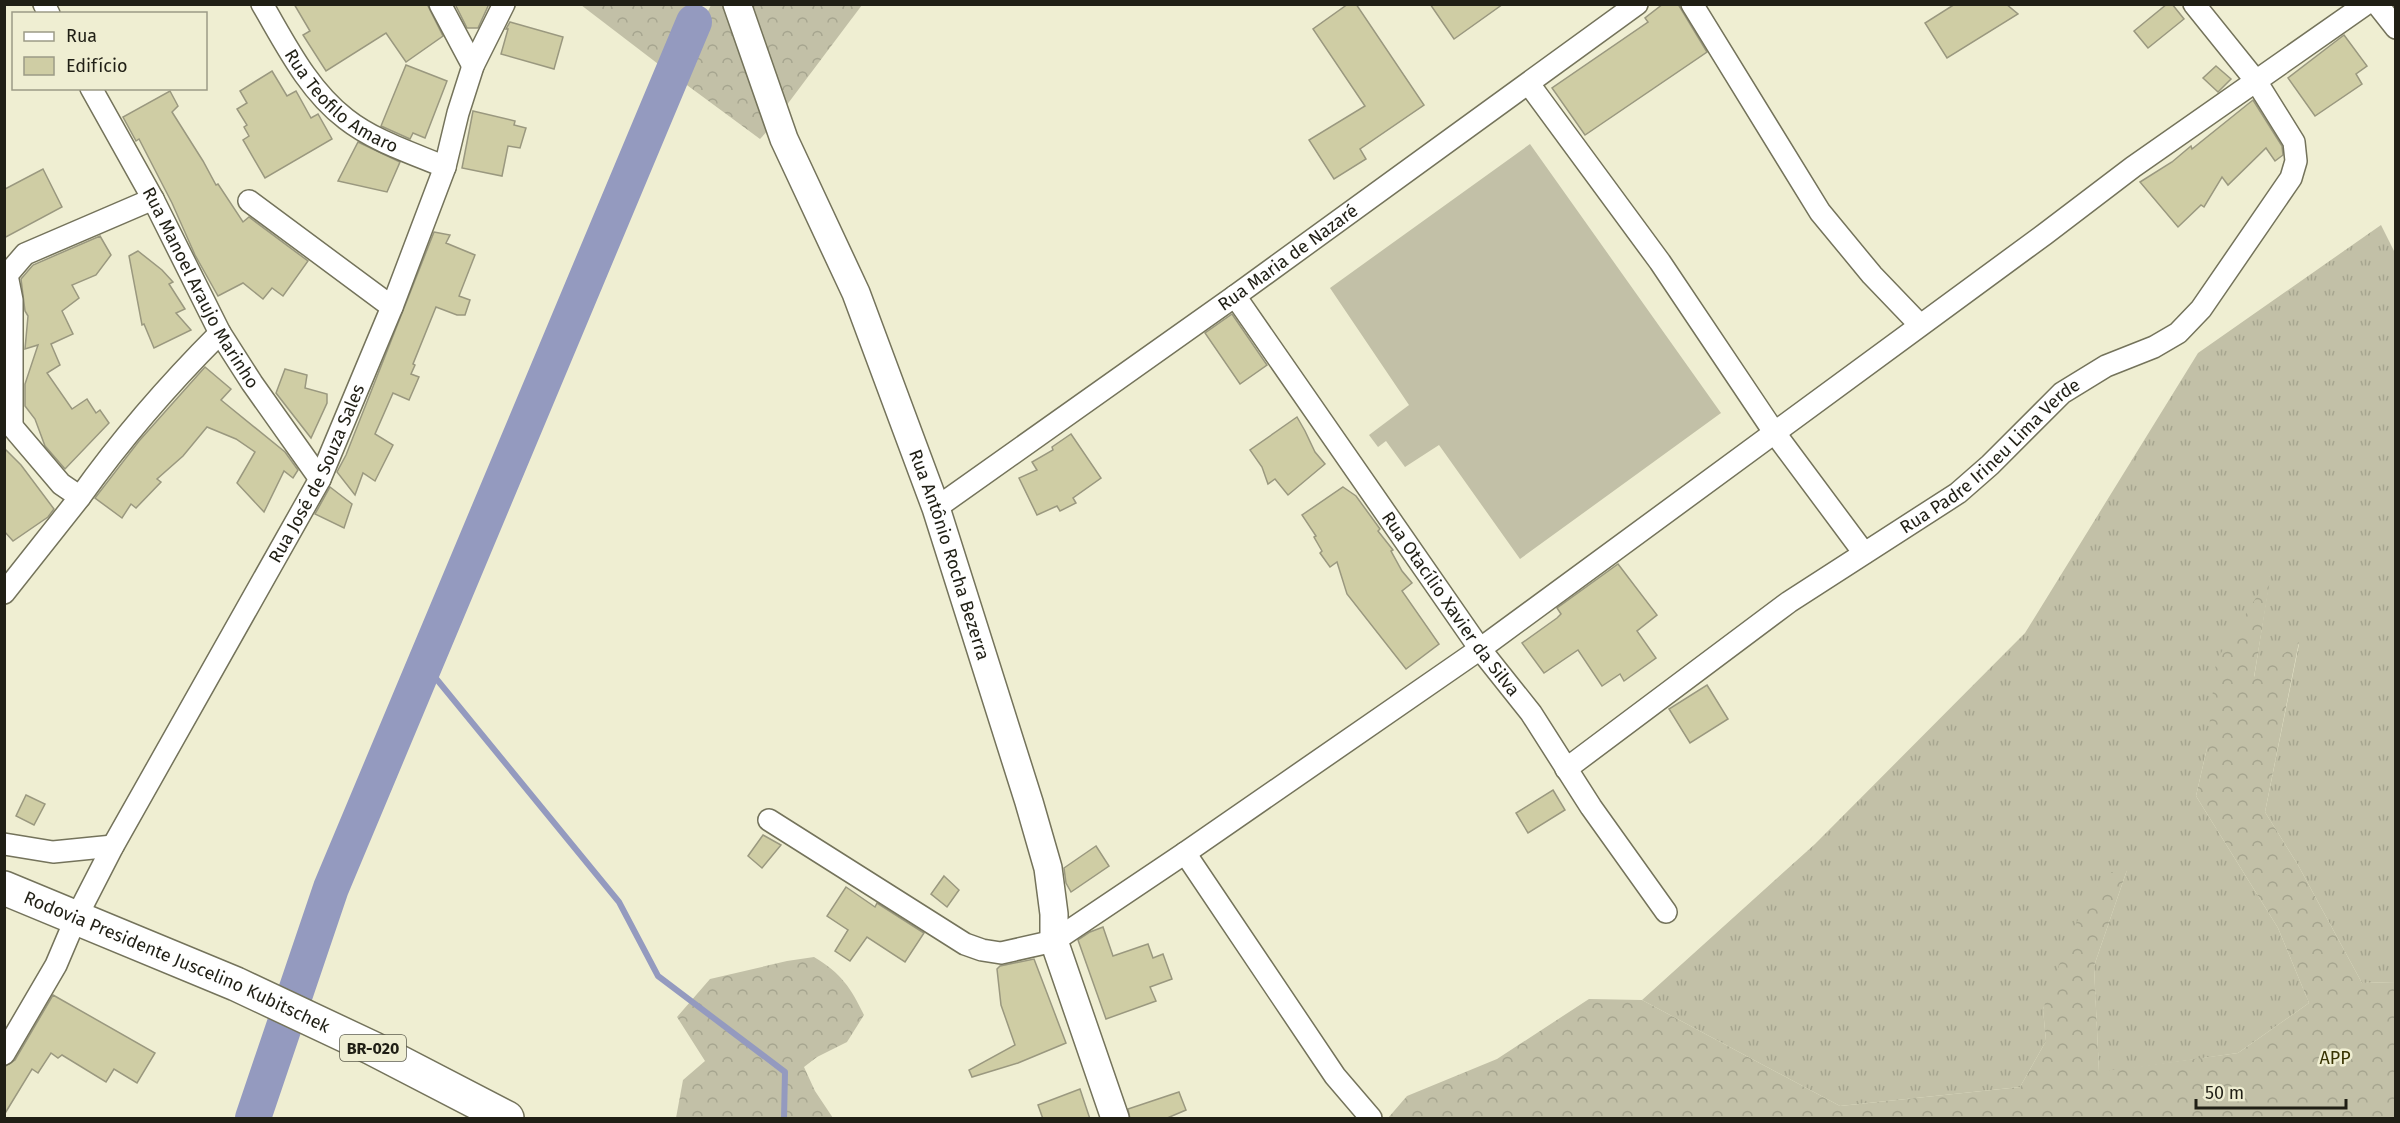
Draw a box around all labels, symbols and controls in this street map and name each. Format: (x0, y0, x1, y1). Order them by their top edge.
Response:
legend (12, 12, 207, 90)
text: Rua (66, 25, 97, 47)
street label: Rua Teofilo Amaro (280, 45, 401, 158)
text: Edifício (66, 55, 128, 77)
street label: Rua Manoel Araujo Marinho (138, 183, 264, 393)
street label: Rua Maria de Nazaré (1214, 199, 1362, 316)
street label: Rua Padre Irineu Lima Verde (1896, 374, 2084, 539)
street label: Rua José de Souza Sales (264, 381, 369, 567)
street label: Rua Antônio Rocha Bezerra (904, 446, 994, 663)
street label: Rua Otacílio Xavier da Silva (1377, 507, 1524, 701)
street label: Rodovia Presidente Juscelino Kubitschek (21, 886, 334, 1038)
road number: BR-020 (340, 1035, 406, 1061)
park label: APP (2319, 1047, 2351, 1069)
scale bar (2196, 1072, 2346, 1110)
text: 50 m (2205, 1082, 2244, 1104)

